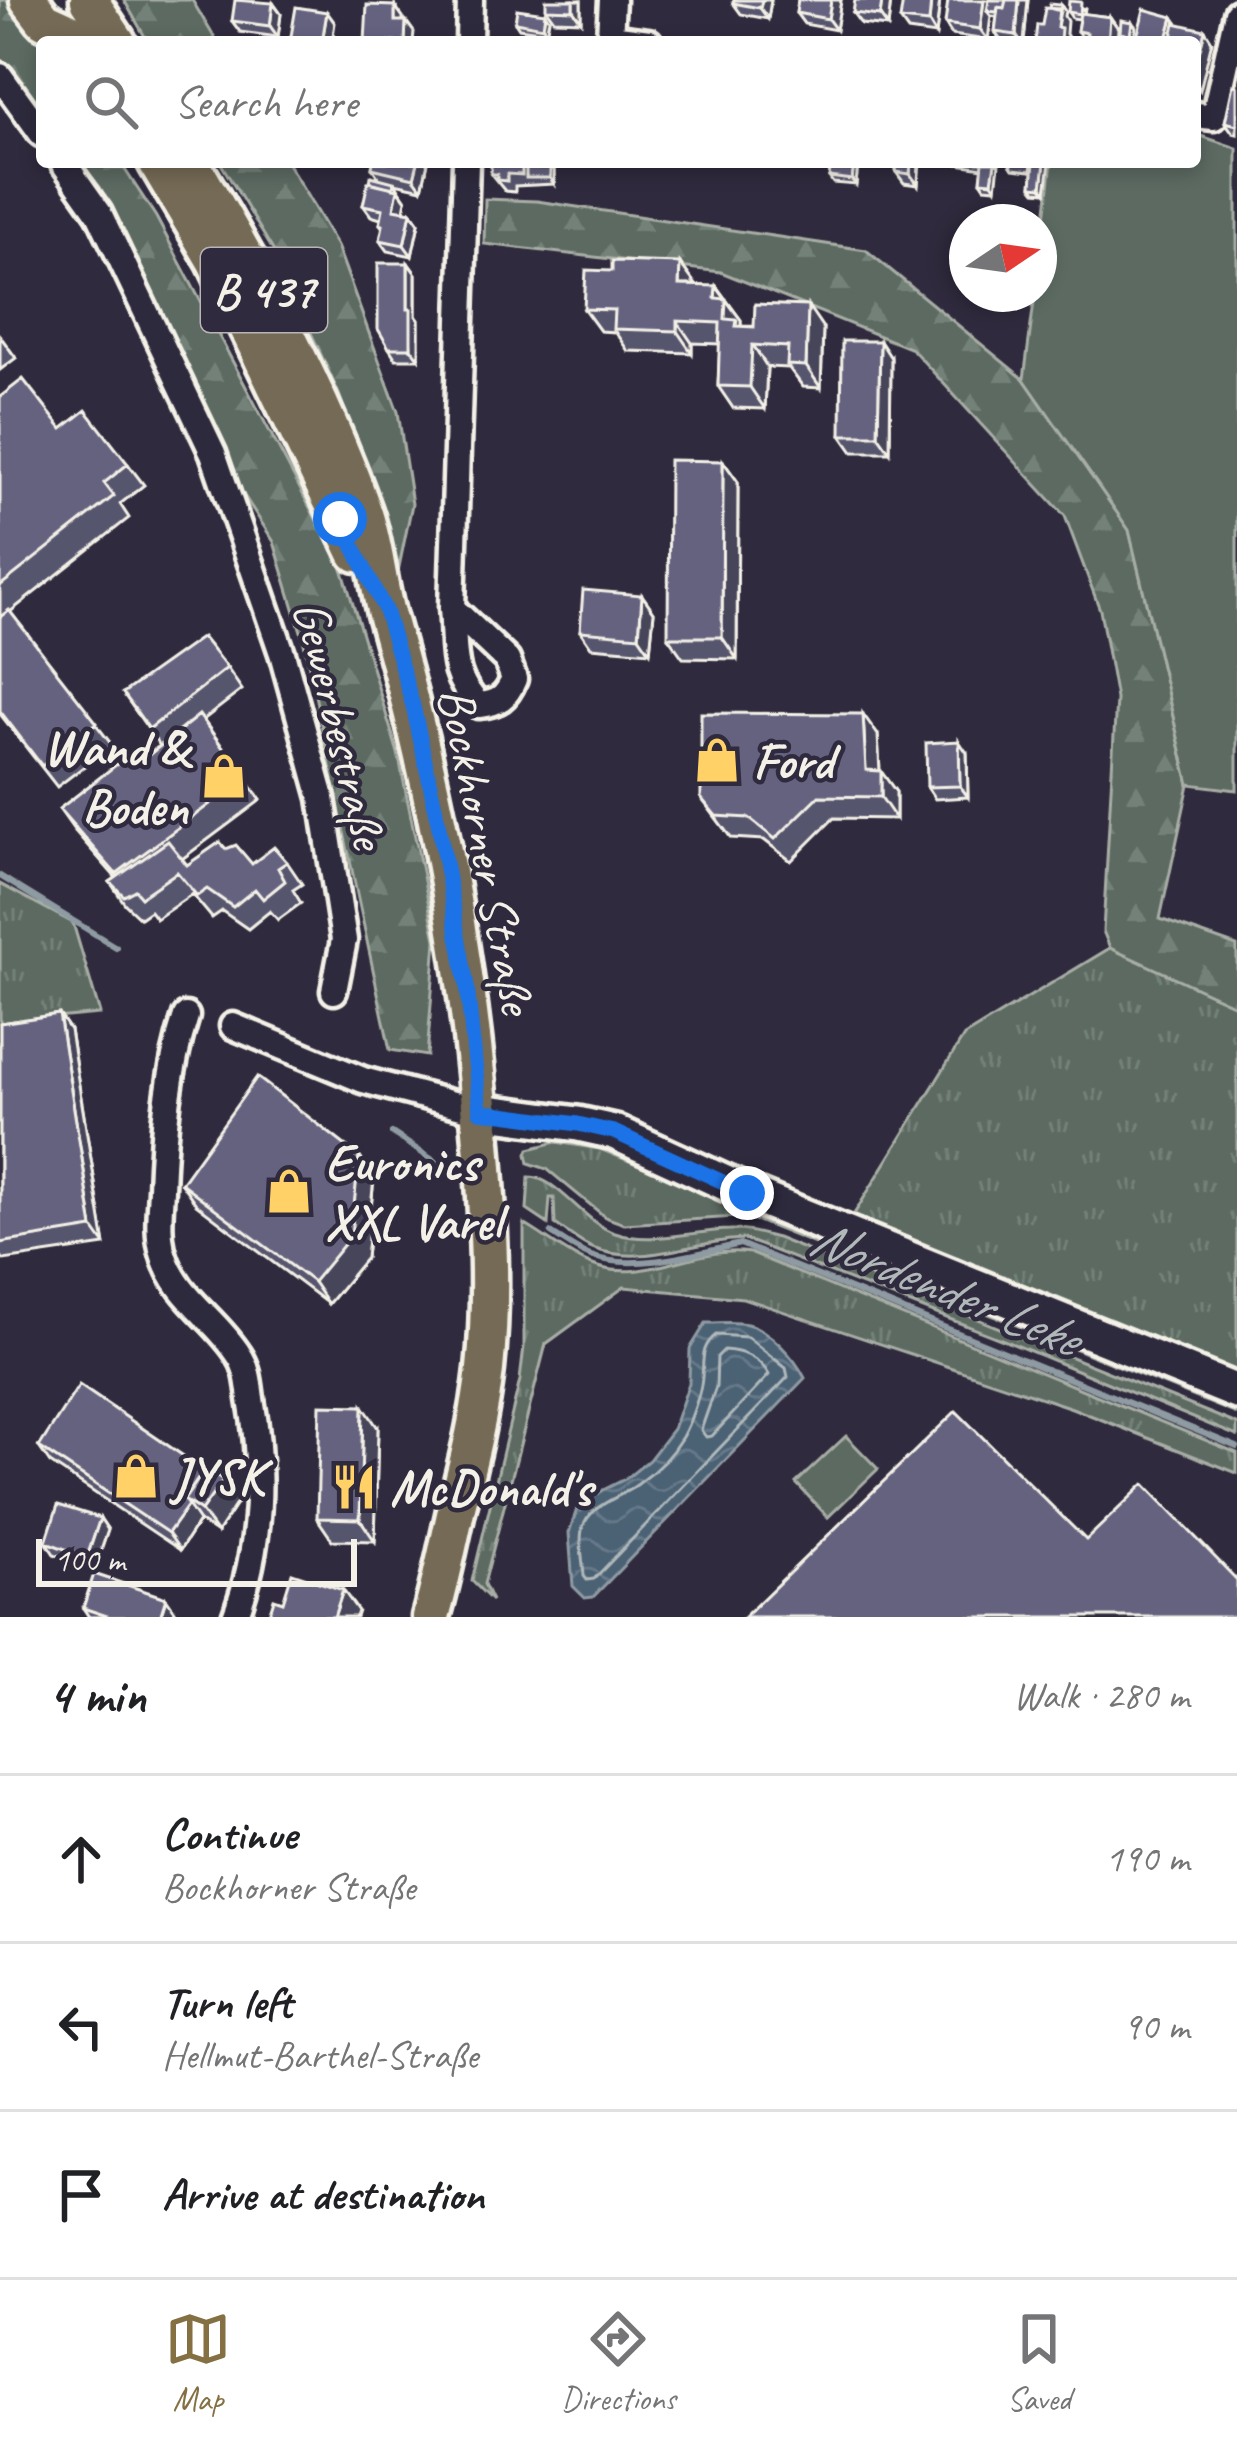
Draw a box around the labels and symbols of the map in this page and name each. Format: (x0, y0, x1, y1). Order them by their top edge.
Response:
north arrow (949, 204, 1057, 312)
road number: B 437 (201, 248, 327, 332)
route start (313, 492, 367, 546)
street label: Gewerbestraße (278, 594, 403, 858)
street label: Bockhorner Straße (424, 682, 551, 1022)
place label: Wand & Boden (44, 716, 194, 839)
place label: Ford (753, 729, 842, 793)
shop icon: Ford (692, 735, 742, 785)
shop icon: Wand & Boden (199, 751, 249, 801)
place label: Euronics XXL Varel (325, 1131, 510, 1254)
shop icon: Euronics XXL Varel (264, 1166, 314, 1216)
route end (720, 1166, 774, 1220)
water label: Nordender Leke (801, 1202, 1095, 1374)
place label: JYSK (169, 1445, 274, 1509)
shop icon: JYSK (111, 1451, 161, 1501)
place label: McDonald's (390, 1456, 597, 1520)
restaurant icon: McDonald's (329, 1462, 379, 1512)
scale bar (36, 1533, 357, 1586)

